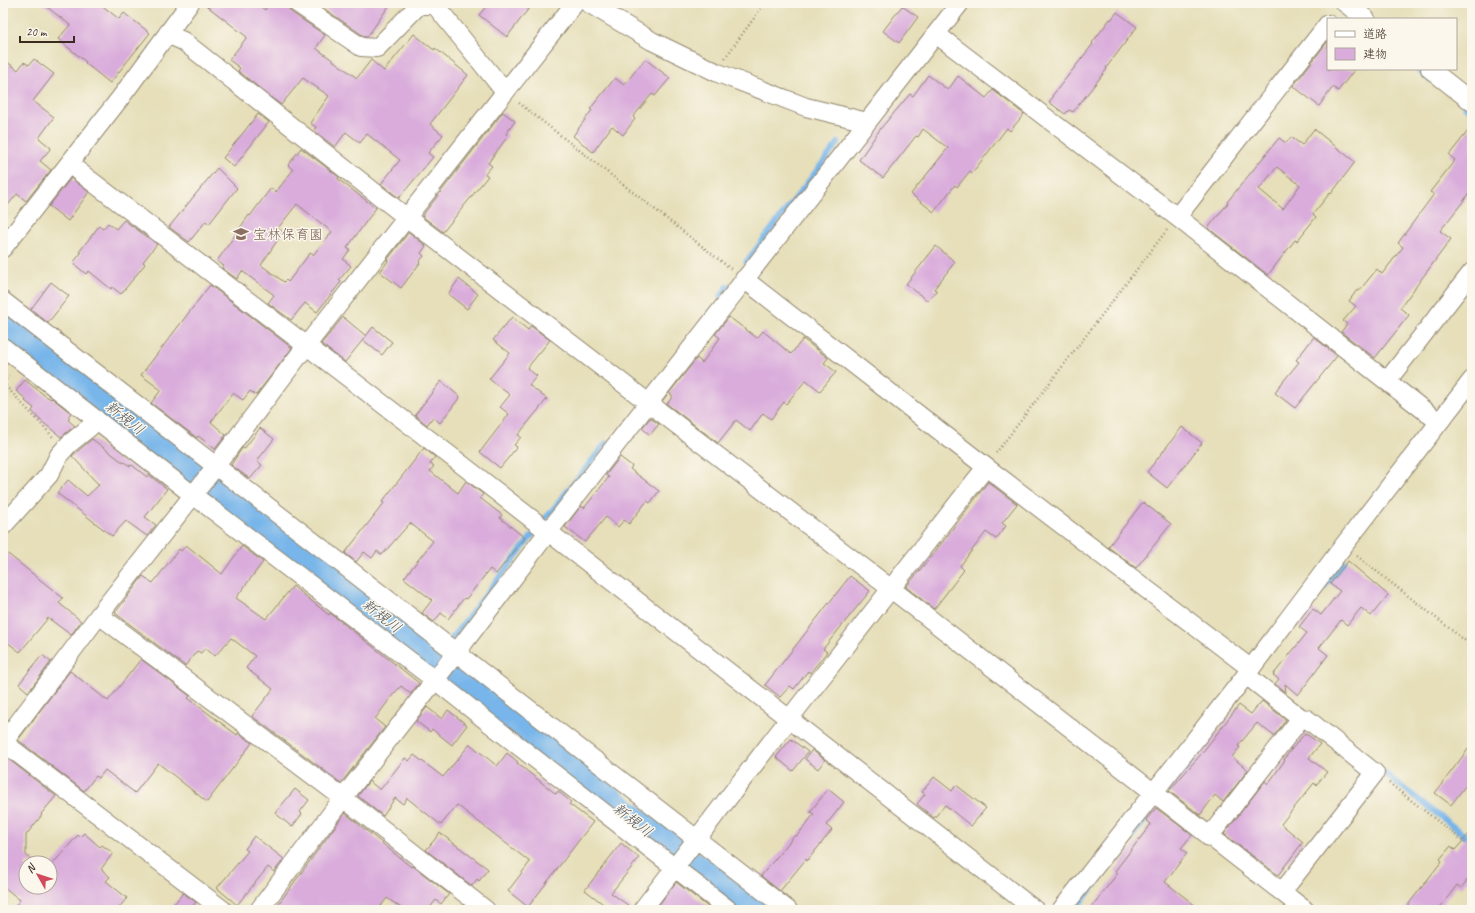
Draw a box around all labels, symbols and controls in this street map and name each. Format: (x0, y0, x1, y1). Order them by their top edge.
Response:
scale bar (20, 18, 74, 44)
legend (1327, 18, 1457, 70)
text: 20 m (26, 24, 48, 40)
text: 道路 (1363, 26, 1387, 42)
text: 建物 (1363, 46, 1387, 62)
school or university icon: 宝林保育園 (232, 225, 250, 243)
place label: 宝林保育園 (253, 226, 323, 243)
water label: 新規川 (101, 397, 148, 440)
water label: 新規川 (358, 595, 405, 638)
water label: 新規川 (609, 799, 656, 842)
north arrow (18, 855, 58, 895)
text: N (23, 860, 39, 876)

